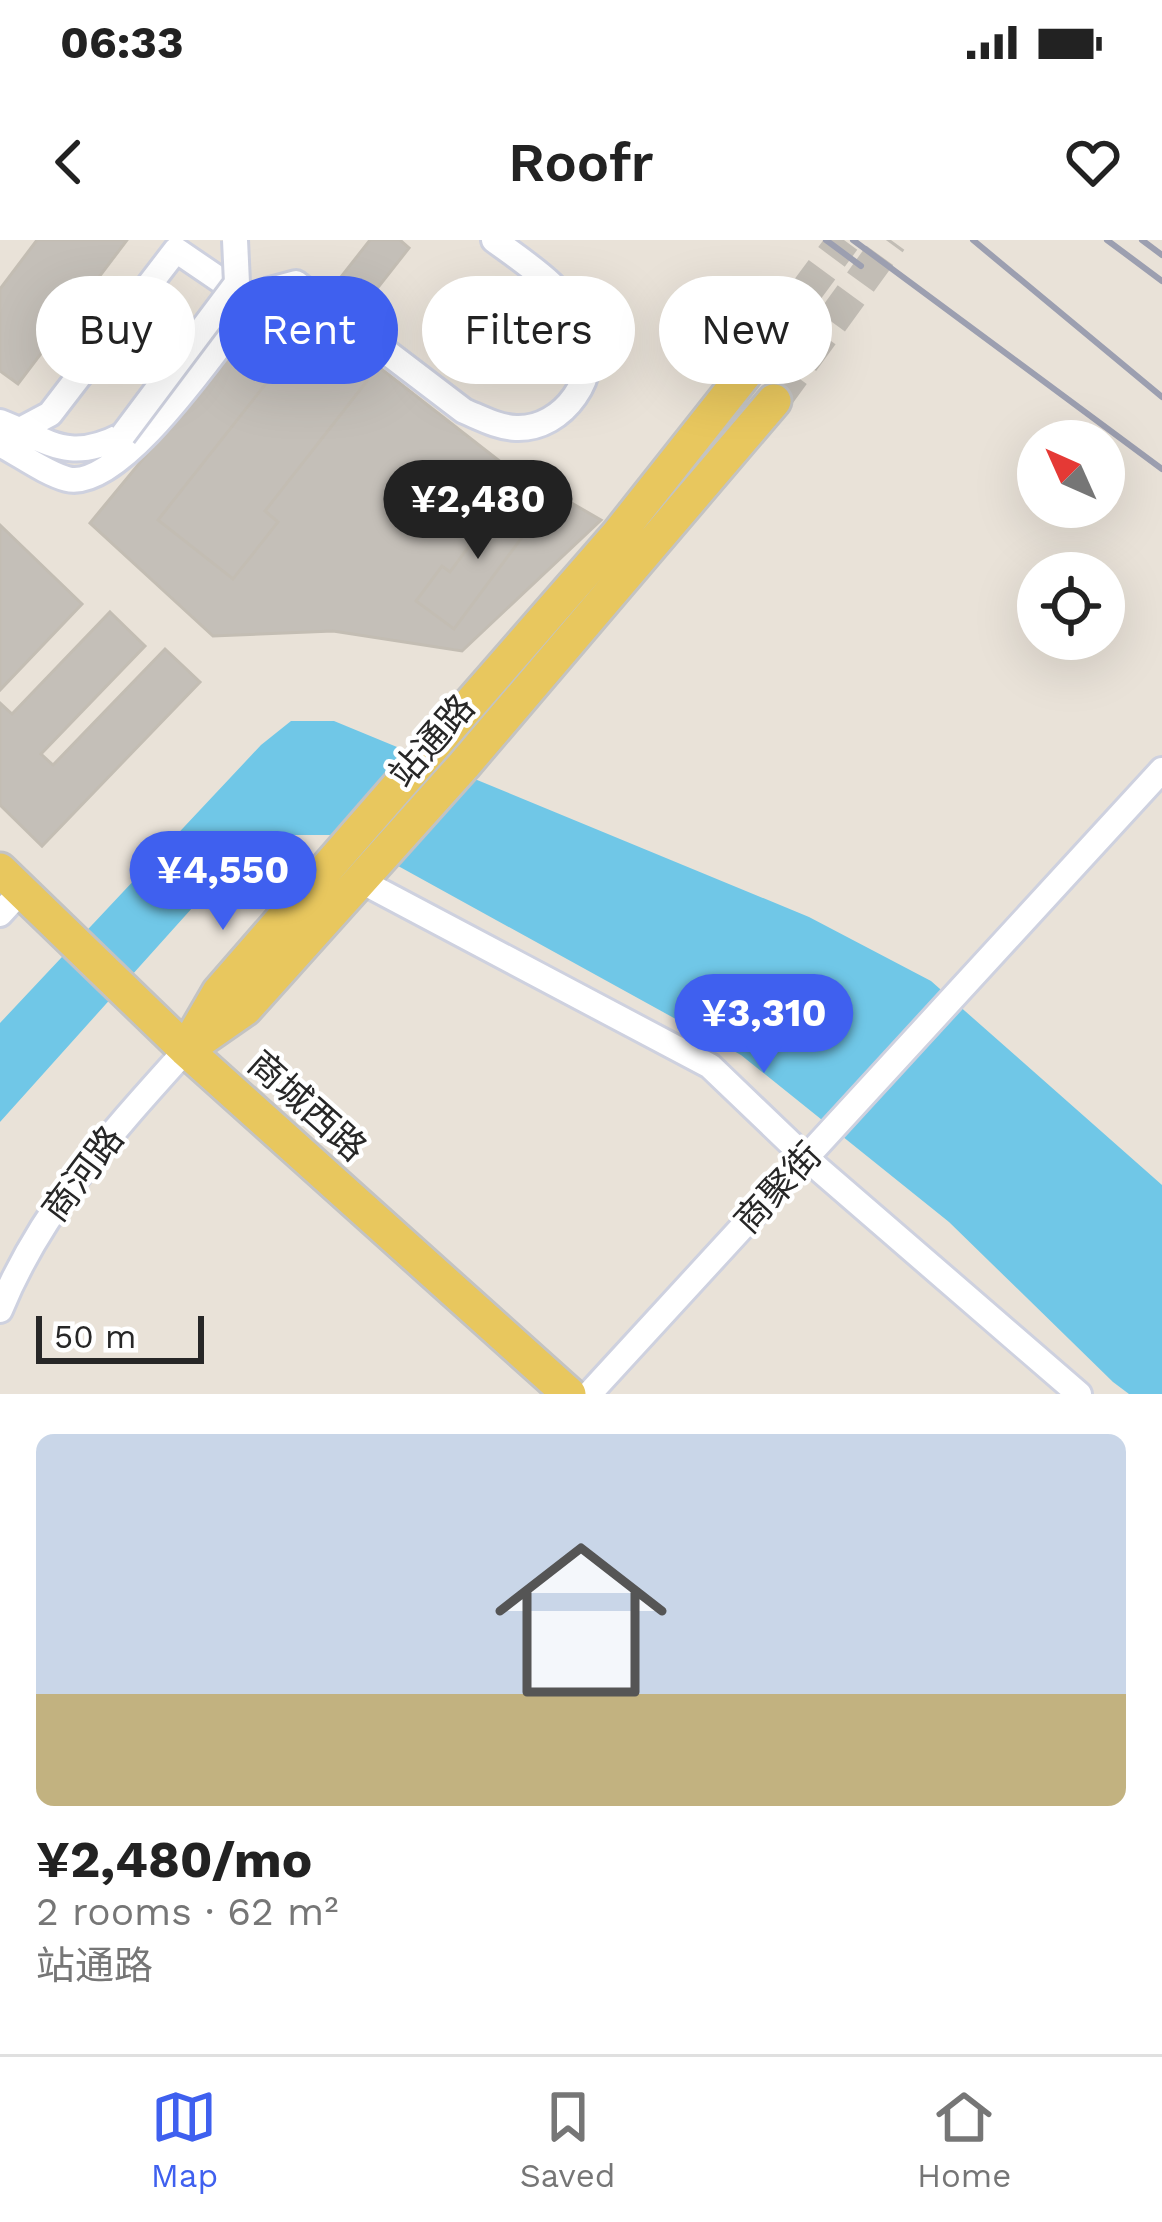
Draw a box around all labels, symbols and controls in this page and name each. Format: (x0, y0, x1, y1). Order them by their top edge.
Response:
text: 06:33 (60, 16, 184, 69)
icon: back (36, 129, 102, 195)
icon: heart (1060, 129, 1126, 195)
text: Roofr (508, 131, 654, 194)
chip: Buy (36, 276, 195, 384)
chip: Rent (219, 276, 398, 384)
chip: Filters (422, 276, 635, 384)
chip: New (659, 276, 832, 384)
north arrow (1017, 420, 1125, 528)
map controls (1017, 420, 1125, 660)
pin: ¥2,480 (380, 460, 576, 562)
text: ¥2,480 (410, 476, 546, 521)
button: locate (1017, 552, 1125, 660)
street label: 站通路 (381, 686, 483, 796)
pin: ¥4,550 (125, 831, 321, 933)
text: ¥4,550 (157, 847, 289, 892)
pin: ¥3,310 (666, 974, 862, 1076)
text: ¥3,310 (701, 990, 827, 1035)
street label: 商城西路 (239, 1042, 375, 1170)
street label: 商河路 (34, 1118, 132, 1230)
street label: 商聚街 (726, 1134, 830, 1242)
scale bar (36, 1310, 204, 1363)
text: 50 m (54, 1317, 136, 1356)
icon: home (473, 1512, 689, 1728)
text: ¥2,480/mo (36, 1830, 312, 1889)
text: 2 rooms · 62 m² (36, 1889, 338, 1934)
text: 站通路 (36, 1943, 153, 1988)
tab: Map (151, 2084, 218, 2195)
tab: Saved (520, 2084, 615, 2195)
tab: Home (917, 2084, 1011, 2195)

